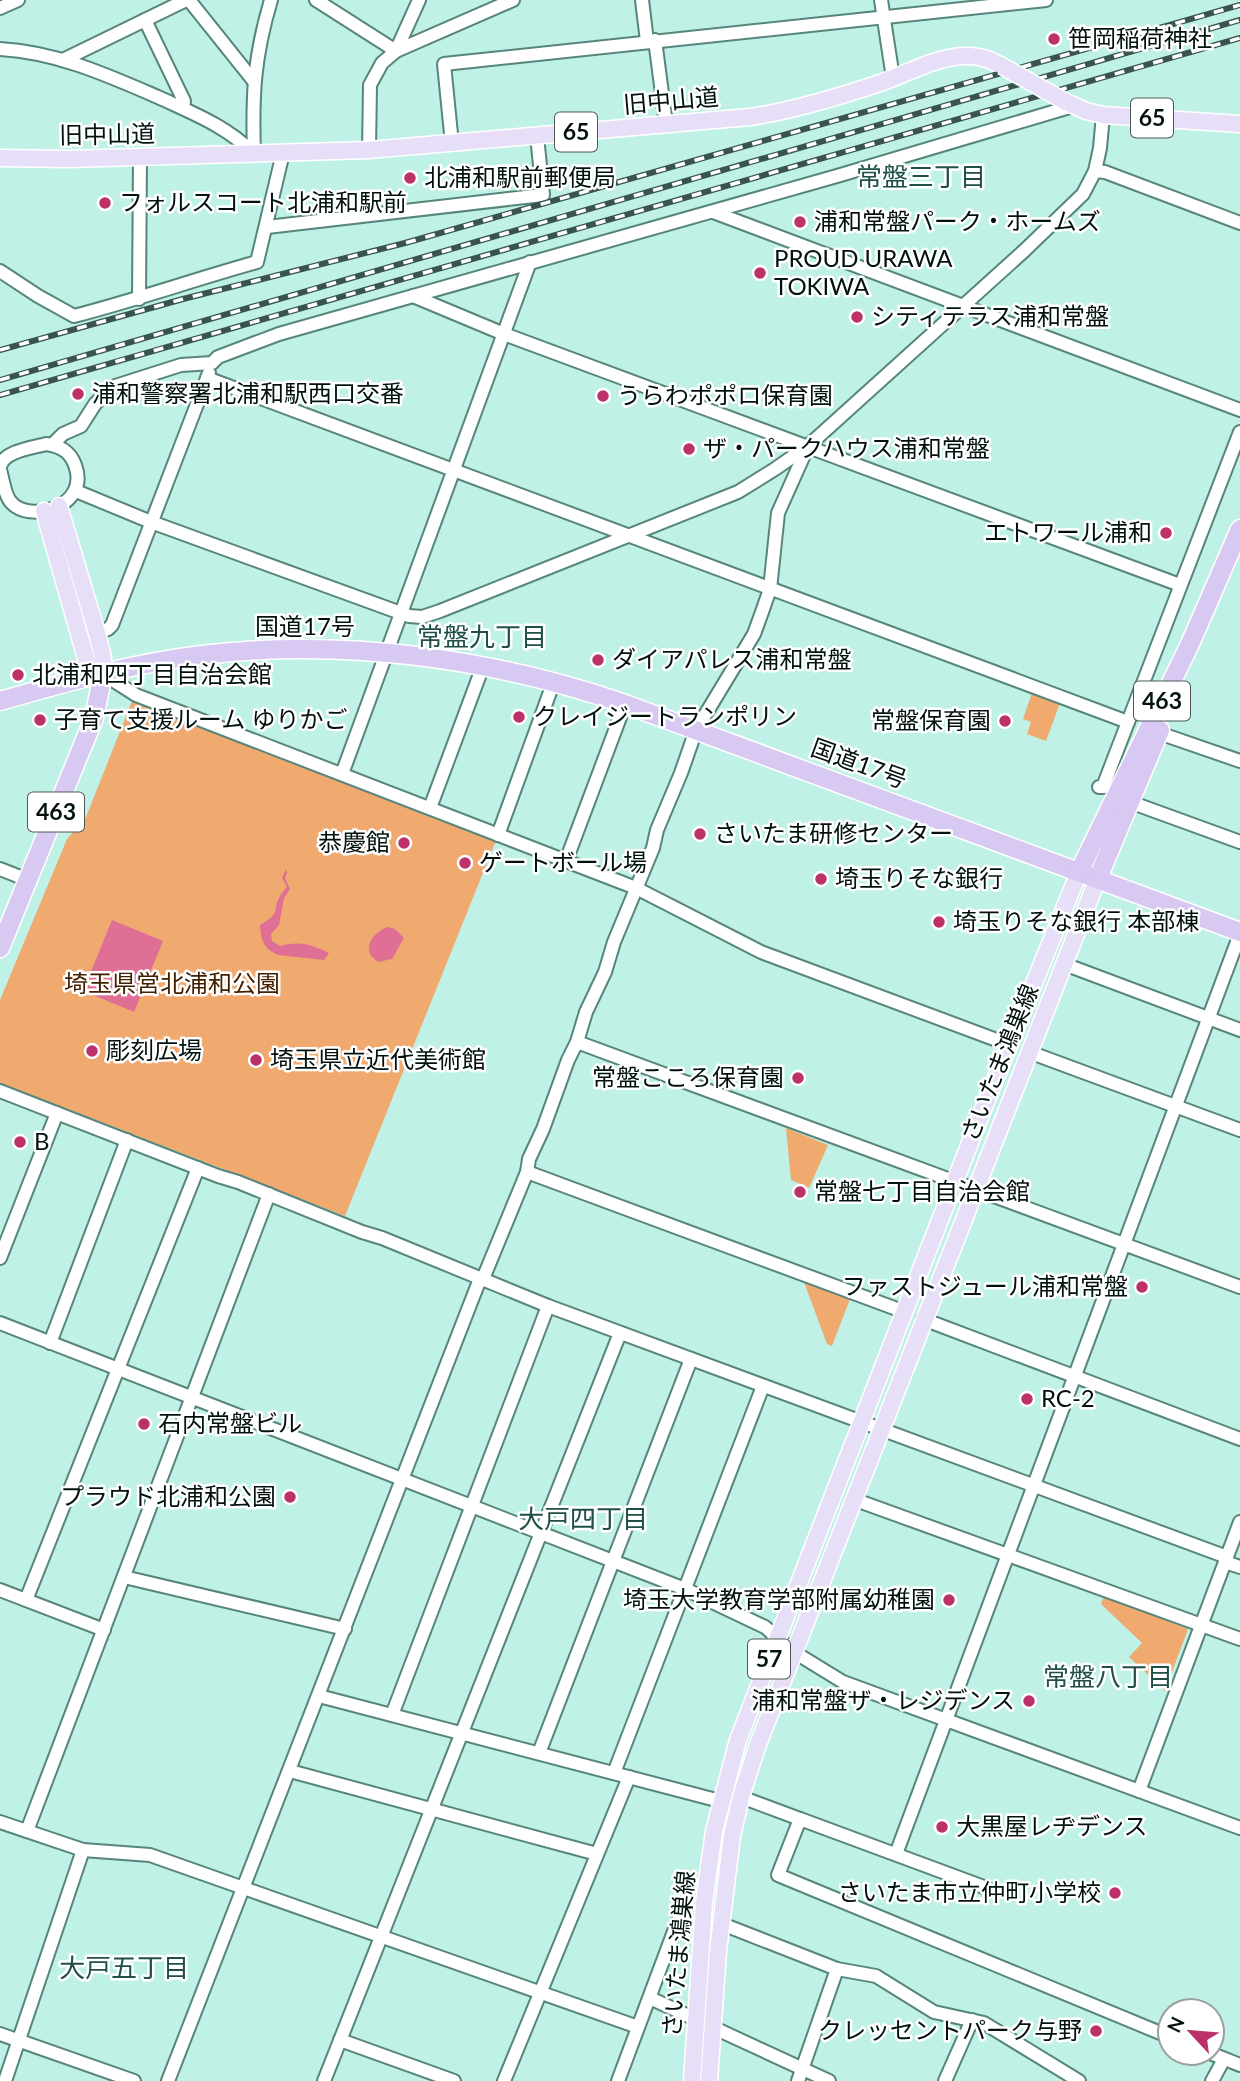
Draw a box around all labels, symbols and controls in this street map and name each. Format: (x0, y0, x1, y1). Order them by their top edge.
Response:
place label: 笹岡稲荷神社 (1068, 23, 1212, 52)
marker: 笹岡稲荷神社 (1046, 31, 1062, 47)
street label: 旧中山道 (622, 81, 720, 118)
road number: 65 (1131, 99, 1173, 138)
road number: 65 (555, 113, 597, 152)
street label: 旧中山道 (59, 118, 155, 149)
district label: 常盤三丁目 (856, 160, 986, 192)
place label: 北浦和駅前郵便局 (424, 162, 616, 191)
marker: 北浦和駅前郵便局 (402, 170, 418, 186)
place label: フォルスコート北浦和駅前 (119, 187, 407, 216)
marker: フォルスコート北浦和駅前 (97, 195, 113, 211)
place label: 浦和常盤パーク・ホームズ (814, 206, 1101, 235)
marker: 浦和常盤パーク・ホームズ (792, 214, 808, 230)
place label: PROUD URAWA TOKIWA (774, 243, 953, 300)
marker: PROUD URAWA TOKIWA (752, 265, 768, 281)
place label: シティテラス浦和常盤 (871, 301, 1109, 330)
marker: シティテラス浦和常盤 (849, 309, 865, 325)
place label: 浦和警察署北浦和駅西口交番 (92, 378, 404, 407)
place label: うらわポポロ保育園 (617, 380, 833, 409)
marker: 浦和警察署北浦和駅西口交番 (70, 386, 86, 402)
marker: うらわポポロ保育園 (595, 388, 611, 404)
place label: ザ・パークハウス浦和常盤 (703, 433, 990, 462)
marker: ザ・パークハウス浦和常盤 (681, 441, 697, 457)
place label: エトワール浦和 (984, 517, 1152, 546)
marker: エトワール浦和 (1158, 525, 1174, 541)
street label: 国道17号 (255, 611, 355, 640)
district label: 常盤九丁目 (417, 620, 547, 652)
place label: ダイアパレス浦和常盤 (612, 644, 852, 673)
marker: ダイアパレス浦和常盤 (590, 652, 606, 668)
place label: 北浦和四丁目自治会館 (32, 659, 272, 688)
marker: 北浦和四丁目自治会館 (10, 667, 26, 683)
road number: 463 (1134, 681, 1190, 720)
place label: クレイジートランポリン (533, 701, 797, 730)
place label: 子育て支援ルーム ゆりかご (54, 704, 347, 733)
place label: 常盤保育園 (871, 705, 991, 734)
marker: クレイジートランポリン (511, 709, 527, 725)
marker: 子育て支援ルーム ゆりかご (32, 712, 48, 728)
marker: 常盤保育園 (997, 713, 1013, 729)
street label: 国道17号 (808, 732, 911, 793)
road number: 463 (28, 792, 84, 832)
place label: さいたま研修センター (714, 818, 953, 847)
marker: さいたま研修センター (692, 826, 708, 842)
place label: 恭慶館 (318, 827, 390, 856)
marker: 恭慶館 (396, 835, 412, 851)
place label: ゲートボール場 (479, 847, 647, 876)
marker: ゲートボール場 (457, 855, 473, 871)
place label: 埼玉りそな銀行 (835, 863, 1003, 892)
marker: 埼玉りそな銀行 (813, 871, 829, 887)
place label: 埼玉りそな銀行 本部棟 (953, 906, 1199, 935)
marker: 埼玉りそな銀行 本部棟 (931, 914, 947, 930)
park label: 埼玉県営北浦和公園 (64, 968, 280, 997)
street label: さいたま鴻巣線 (954, 979, 1043, 1145)
place label: 彫刻広場 (106, 1035, 202, 1064)
marker: 彫刻広場 (84, 1043, 100, 1059)
place label: 埼玉県立近代美術館 (270, 1044, 486, 1073)
marker: 埼玉県立近代美術館 (248, 1052, 264, 1068)
place label: 常盤こころ保育園 (592, 1062, 784, 1091)
marker: 常盤こころ保育園 (790, 1070, 806, 1086)
place label: B (34, 1126, 50, 1155)
marker: B (12, 1134, 28, 1150)
place label: 常盤七丁目自治会館 (814, 1176, 1030, 1205)
marker: 常盤七丁目自治会館 (792, 1184, 808, 1200)
place label: ファストジュール浦和常盤 (842, 1271, 1128, 1300)
marker: ファストジュール浦和常盤 (1134, 1279, 1150, 1295)
place label: RC-2 (1041, 1383, 1095, 1412)
marker: RC-2 (1019, 1391, 1035, 1407)
place label: 石内常盤ビル (158, 1408, 302, 1437)
marker: 石内常盤ビル (136, 1416, 152, 1432)
place label: プラウド北浦和公園 (60, 1481, 276, 1510)
marker: プラウド北浦和公園 (282, 1489, 298, 1505)
district label: 大戸四丁目 (518, 1502, 648, 1534)
place label: 埼玉大学教育学部附属幼稚園 (623, 1584, 935, 1613)
marker: 埼玉大学教育学部附属幼稚園 (941, 1592, 957, 1608)
road number: 57 (748, 1640, 790, 1678)
district label: 常盤八丁目 (1043, 1660, 1173, 1692)
place label: 浦和常盤ザ・レジデンス (751, 1685, 1015, 1714)
marker: 浦和常盤ザ・レジデンス (1021, 1693, 1037, 1709)
place label: 大黒屋レヂデンス (956, 1811, 1148, 1840)
marker: 大黒屋レヂデンス (934, 1819, 950, 1835)
street label: さいたま鴻巣線 (656, 1869, 699, 2038)
place label: さいたま市立仲町小学校 (838, 1877, 1101, 1906)
marker: さいたま市立仲町小学校 (1107, 1885, 1123, 1901)
district label: 大戸五丁目 (59, 1951, 189, 1983)
north arrow (1156, 1997, 1226, 2067)
text: N (1162, 2013, 1189, 2036)
place label: クレッセントパーク与野 (818, 2015, 1082, 2044)
marker: クレッセントパーク与野 (1088, 2023, 1104, 2039)

